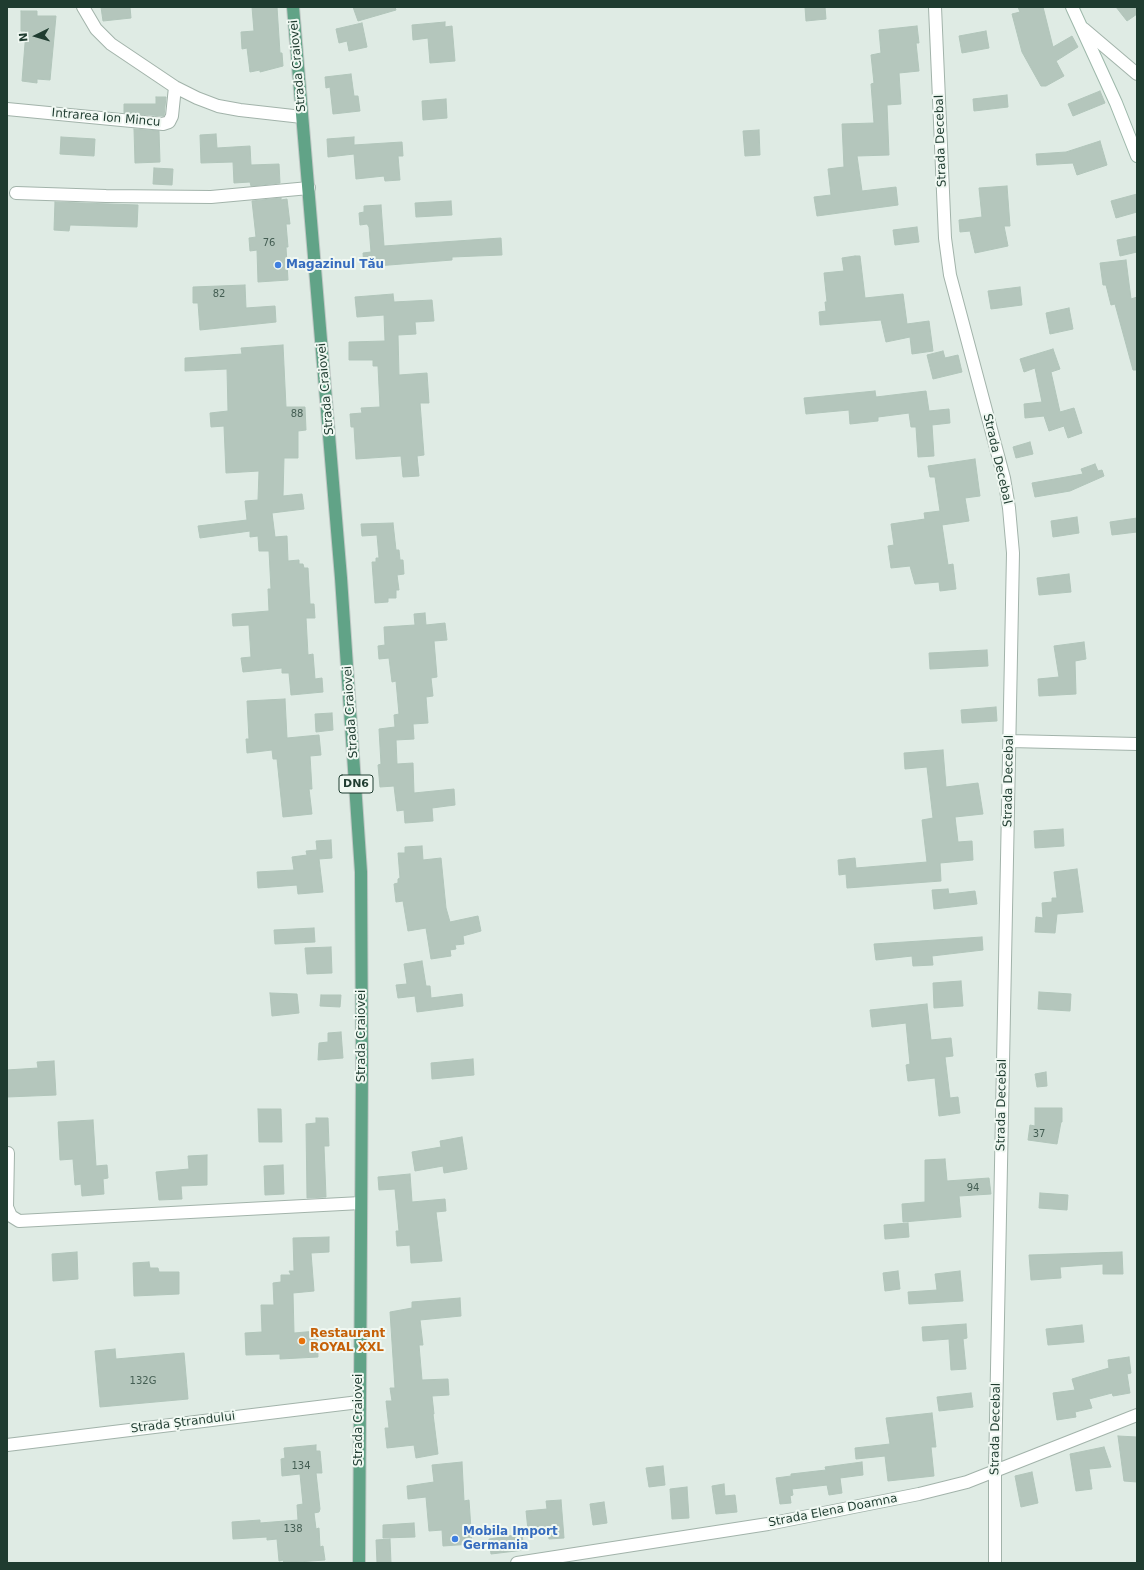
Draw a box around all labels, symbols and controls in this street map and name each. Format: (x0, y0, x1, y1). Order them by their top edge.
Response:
north arrow (16, 16, 56, 56)
street label: Strada Craiovei (287, 19, 309, 113)
text: N (17, 32, 30, 42)
street label: Strada Decebal (932, 95, 950, 187)
street label: Intrarea Ion Mincu (51, 106, 161, 130)
house number: 76 (263, 237, 275, 249)
place label: Magazinul Tău (286, 258, 384, 272)
marker: Magazinul Tău (273, 260, 283, 270)
house number: 82 (213, 288, 225, 300)
street label: Strada Craiovei (315, 342, 337, 436)
house number: 88 (291, 408, 303, 420)
street label: Strada Decebal (980, 412, 1014, 506)
street label: Strada Craiovei (341, 665, 361, 759)
street label: Strada Decebal (1001, 735, 1017, 827)
road number: DN6 (339, 775, 373, 793)
street label: Strada Craiovei (355, 990, 369, 1082)
street label: Strada Decebal (994, 1059, 1010, 1151)
house number: 37 (1033, 1128, 1045, 1140)
house number: 94 (967, 1182, 979, 1194)
place label: Restaurant ROYAL XXL (310, 1327, 385, 1355)
marker: Restaurant ROYAL XXL (297, 1336, 307, 1346)
street label: Strada Craiovei (352, 1374, 366, 1466)
house number: 132G (130, 1375, 156, 1387)
street label: Strada Decebal (988, 1383, 1004, 1475)
street label: Strada Ștrandului (130, 1409, 236, 1437)
house number: 134 (291, 1460, 311, 1472)
street label: Strada Elena Doamna (767, 1491, 899, 1531)
house number: 138 (283, 1523, 303, 1535)
place label: Mobila Import Germania (463, 1525, 558, 1553)
marker: Mobila Import Germania (450, 1534, 460, 1544)

